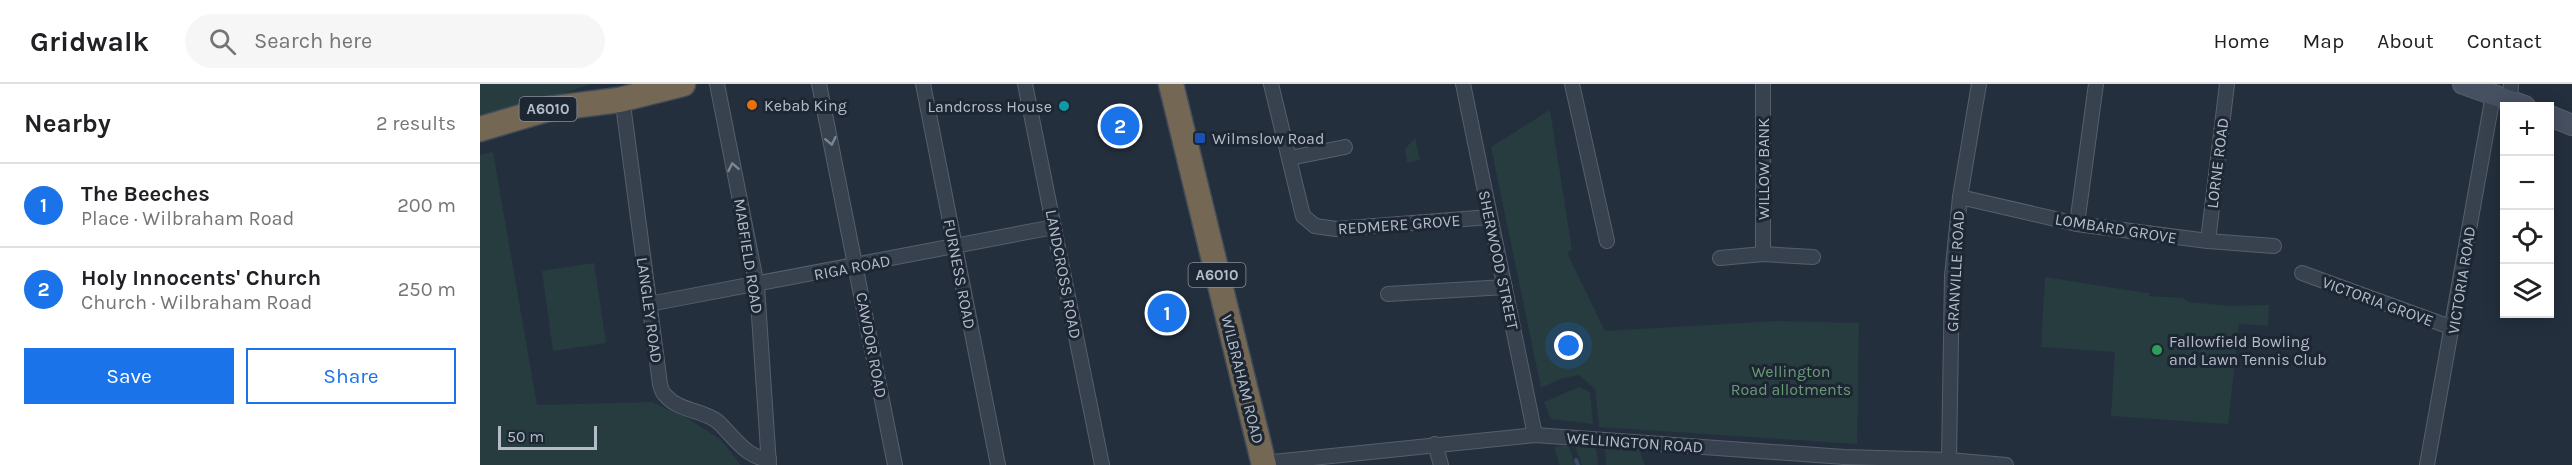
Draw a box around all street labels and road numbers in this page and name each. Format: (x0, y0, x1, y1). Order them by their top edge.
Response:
road number: A6010 (520, 97, 577, 121)
street label: LORNE ROAD (2203, 117, 2232, 209)
street label: WILLOW BANK (1754, 118, 1773, 220)
street label: SHERWOOD STREET (1474, 189, 1523, 332)
street label: MABFIELD ROAD (730, 197, 767, 315)
street label: LANDCROSS ROAD (1042, 208, 1085, 340)
street label: LOMBARD GROVE (2054, 209, 2178, 247)
street label: GRANVILLE ROAD (1943, 210, 1968, 332)
street label: REDMERE GROVE (1337, 211, 1461, 238)
street label: FURNESS ROAD (940, 218, 979, 331)
street label: VICTORIA ROAD (2444, 225, 2479, 335)
street label: RIGA ROAD (812, 251, 892, 284)
street label: LANGLEY ROAD (633, 256, 666, 364)
road number: A6010 (1188, 263, 1246, 287)
street label: VICTORIA GROVE (2320, 272, 2436, 330)
street label: CAWDOR ROAD (852, 291, 891, 400)
street label: WILBRAHAM ROAD (1217, 313, 1268, 446)
street label: WELLINGTON ROAD (1566, 428, 1704, 457)

